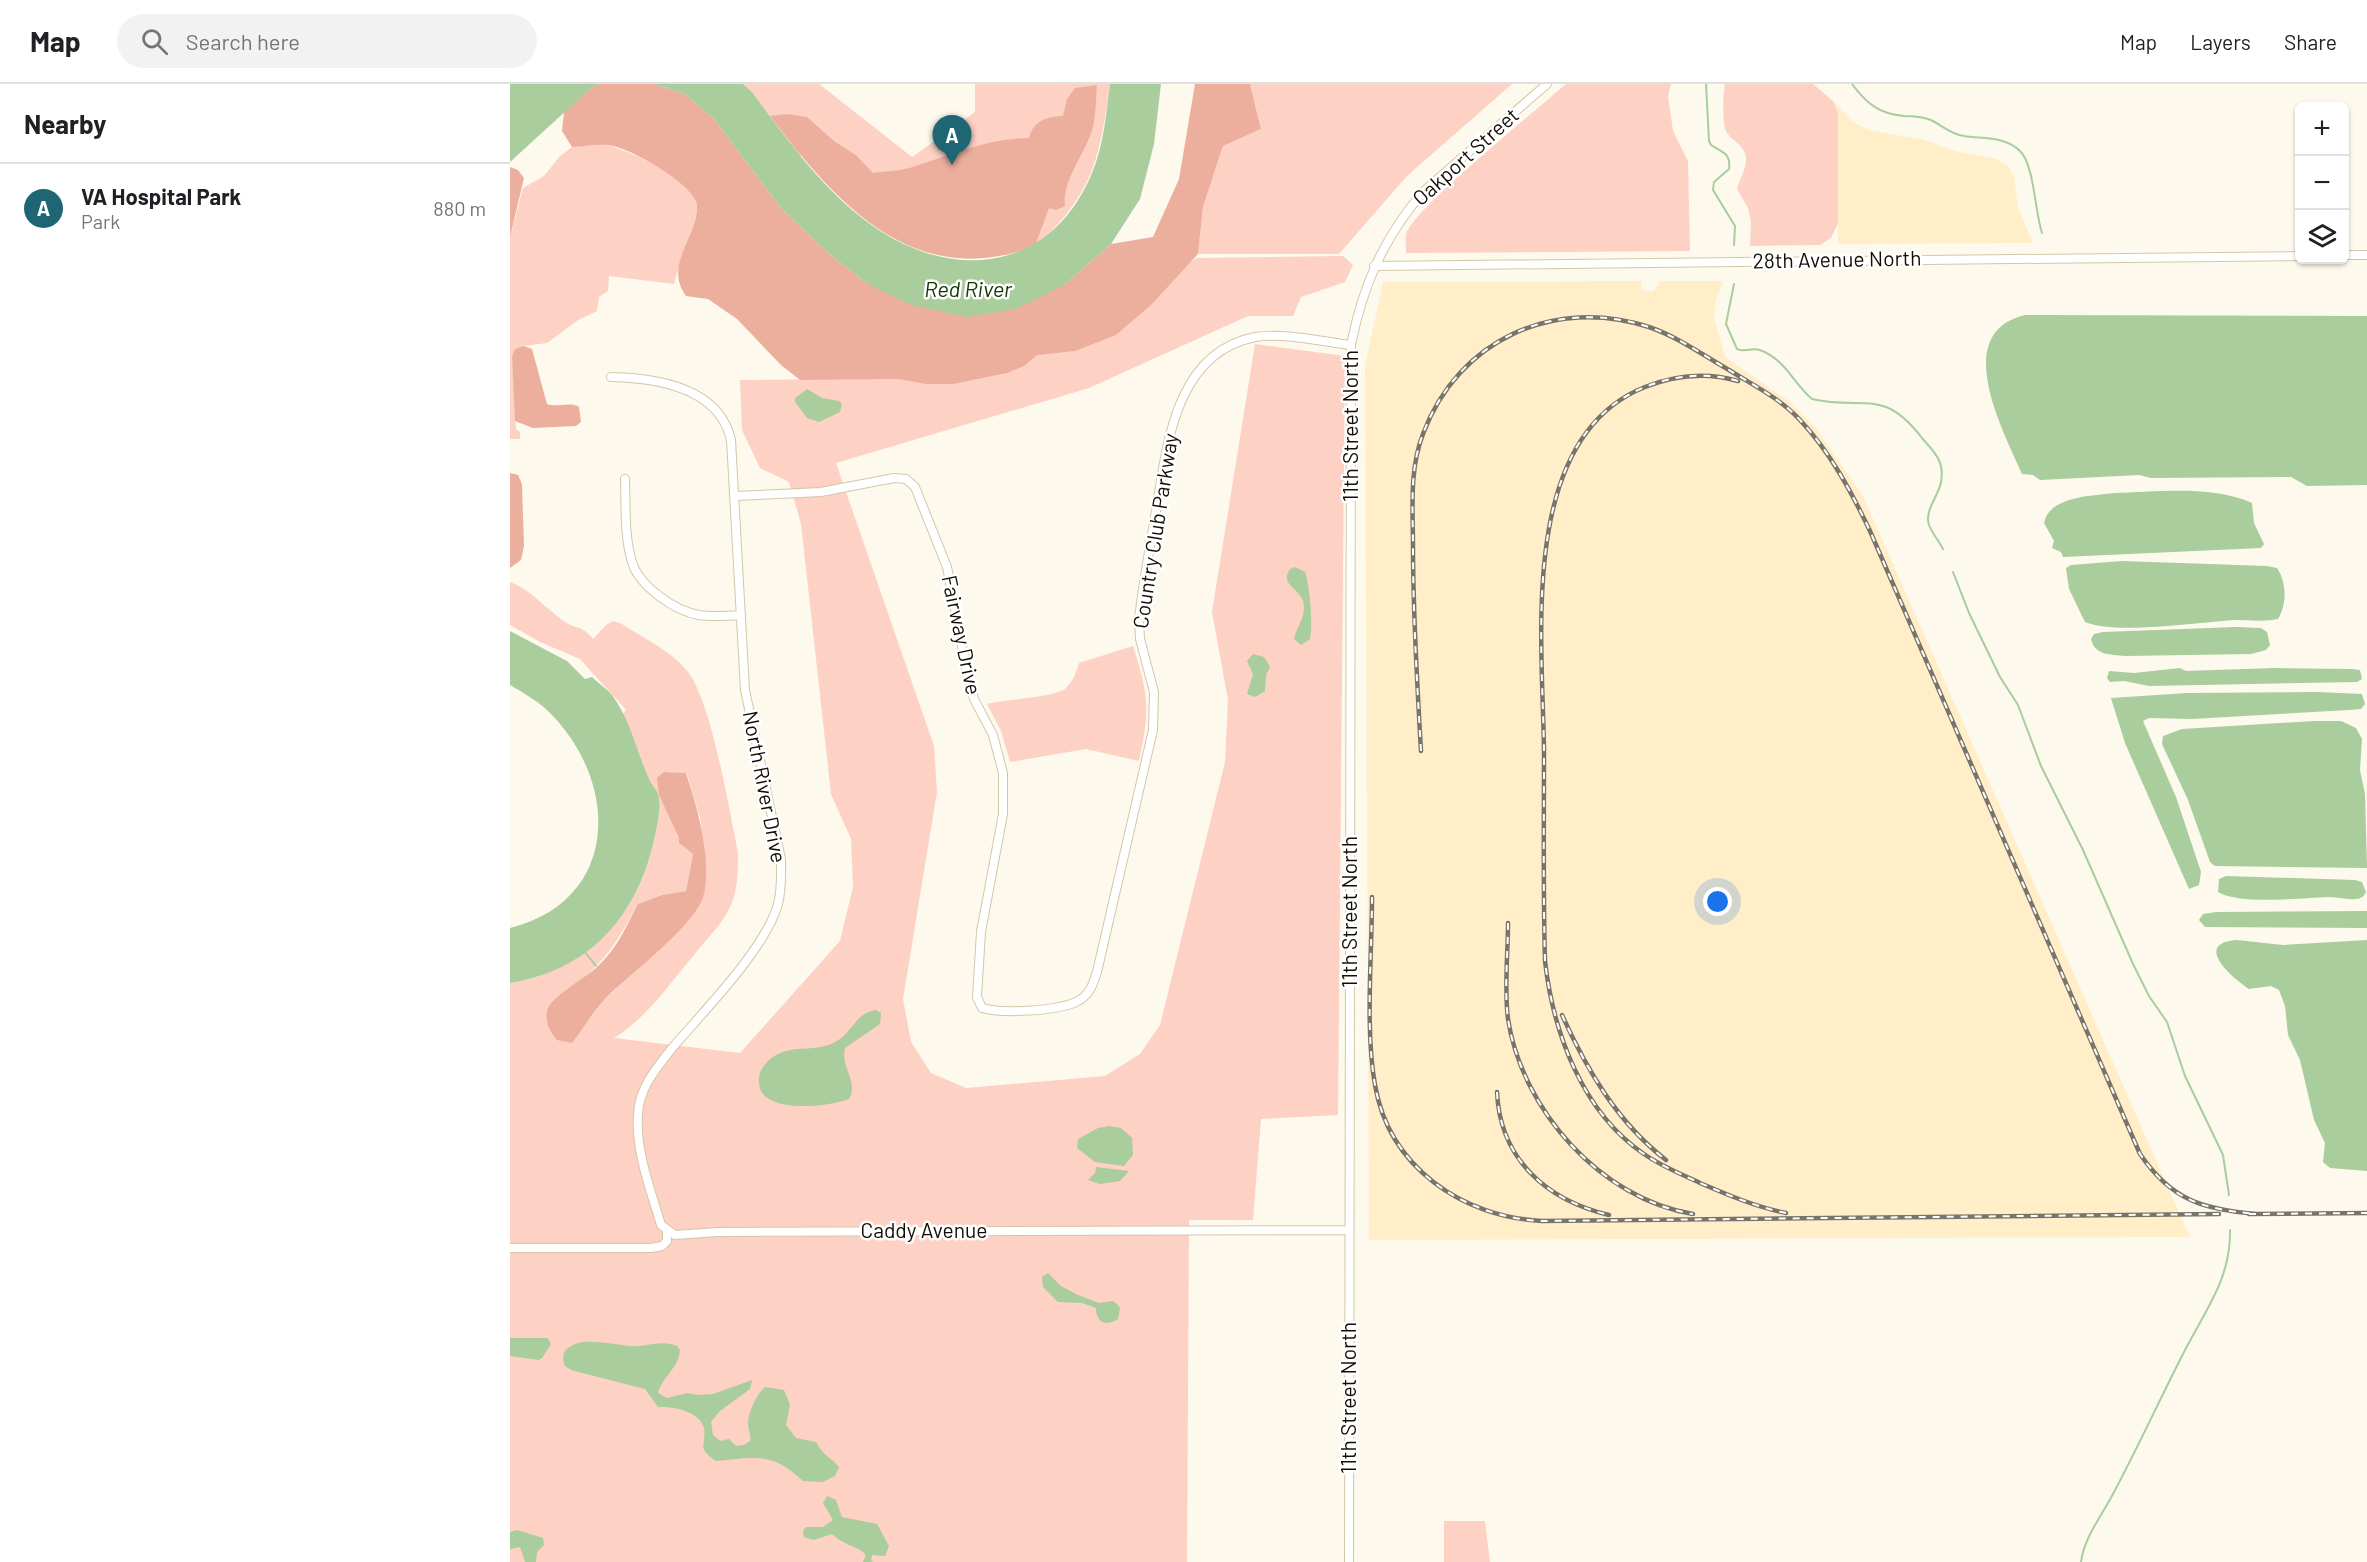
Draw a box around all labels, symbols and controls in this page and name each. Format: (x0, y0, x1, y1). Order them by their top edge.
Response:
search box (117, 14, 537, 68)
text: Map (30, 24, 81, 58)
icon: search (138, 25, 171, 58)
text: Search here (186, 28, 300, 54)
text: Map (2120, 29, 2157, 54)
text: Layers (2190, 29, 2251, 54)
text: Share (2284, 29, 2337, 54)
street label: Oakport Street (1407, 102, 1523, 210)
map controls (2295, 102, 2349, 264)
button: + (2295, 102, 2349, 156)
text: Nearby (24, 108, 106, 139)
pin: A (932, 116, 972, 165)
button: − (2295, 156, 2349, 210)
text: VA Hospital Park (81, 183, 241, 209)
text: A (37, 196, 50, 220)
text: 880 m (433, 196, 486, 220)
text: Park (81, 209, 120, 233)
button: layers (2295, 210, 2349, 264)
street label: 28th Avenue North (1752, 245, 1922, 272)
water label: Red River (924, 275, 1013, 301)
street label: 11th Street North (1337, 350, 1362, 502)
street label: Country Club Parkway (1127, 431, 1182, 630)
street label: Fairway Drive (938, 573, 987, 697)
street label: North River Drive (738, 709, 792, 865)
street label: 11th Street North (1336, 836, 1361, 988)
your location (1703, 887, 1732, 916)
street label: Caddy Avenue (861, 1217, 987, 1242)
street label: 11th Street North (1335, 1322, 1360, 1474)

